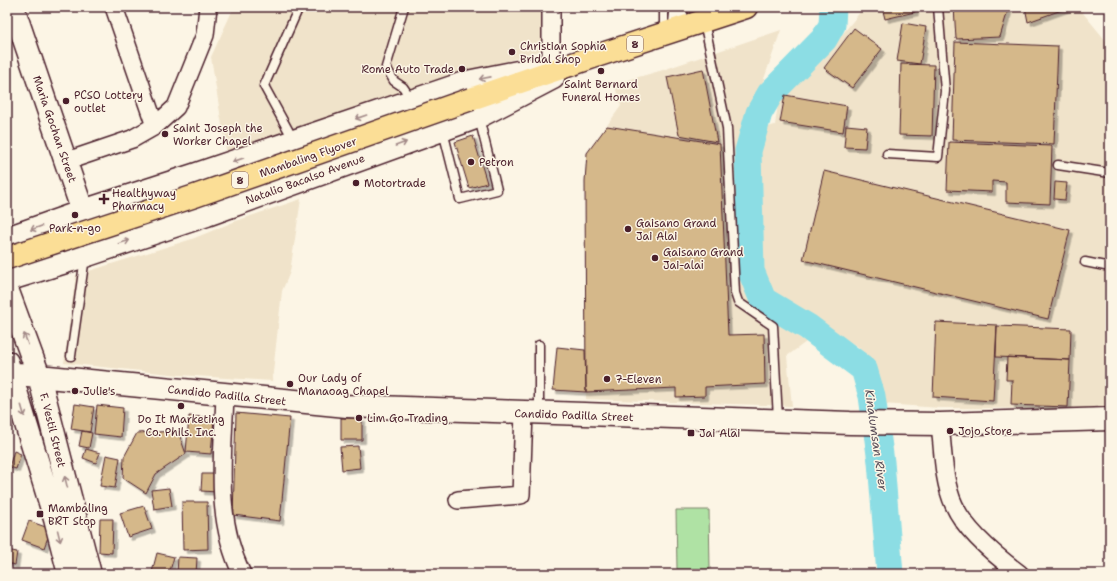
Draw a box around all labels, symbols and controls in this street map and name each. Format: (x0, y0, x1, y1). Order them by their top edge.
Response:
road number: 8 (627, 36, 643, 52)
place label: Christian Sophia Bridal Shop (520, 39, 606, 67)
marker: Christian Sophia Bridal Shop (507, 47, 517, 57)
place label: Rome Auto Trade (361, 62, 454, 77)
marker: Rome Auto Trade (457, 64, 467, 74)
marker: Saint Bernard Funeral Homes (596, 66, 606, 76)
street label: Maria Gochan Street (29, 74, 80, 185)
one-way arrow (479, 75, 492, 83)
place label: Saint Bernard Funeral Homes (562, 77, 640, 105)
place label: PCSO Lottery outlet (74, 88, 143, 116)
marker: PCSO Lottery outlet (61, 96, 71, 106)
one-way arrow (356, 114, 368, 122)
place label: Saint Joseph the Worker Chapel (173, 121, 263, 149)
marker: Saint Joseph the Worker Chapel (160, 129, 170, 139)
street label: Mambaling Flyover (257, 134, 359, 181)
one-way arrow (394, 140, 407, 147)
street label: Natalio Bacalso Avenue (243, 151, 367, 208)
place label: Petron (479, 155, 514, 170)
one-way arrow (232, 157, 245, 164)
marker: Petron (466, 157, 476, 167)
road number: 8 (232, 172, 248, 188)
place label: Motortrade (364, 176, 426, 191)
marker: Motortrade (351, 178, 361, 188)
place label: Healthyway Pharmacy (112, 186, 176, 214)
marker: Healthyway Pharmacy (99, 194, 109, 204)
marker: Park-n-go (70, 210, 80, 220)
place label: Gaisano Grand Jai Alai (636, 216, 717, 244)
place label: Park-n-go (49, 221, 101, 236)
marker: Gaisano Grand Jai Alai (623, 224, 633, 234)
one-way arrow (29, 225, 42, 232)
one-way arrow (117, 238, 130, 245)
place label: Gaisano Grand Jai-alai (663, 245, 744, 273)
marker: Gaisano Grand Jai-alai (650, 253, 660, 263)
one-way arrow (21, 334, 29, 346)
place label: Our Lady of Manaoag Chapel (298, 371, 389, 399)
place label: 7-Eleven (615, 372, 662, 387)
marker: 7-Eleven (602, 374, 612, 384)
marker: Our Lady of Manaoag Chapel (285, 379, 295, 389)
street label: Candido Padilla Street (167, 382, 287, 409)
place label: Julie's (83, 384, 115, 399)
marker: Julie's (70, 386, 80, 396)
water label: Kinalumsan River (861, 388, 891, 492)
street label: F. Vestil Street (36, 391, 69, 469)
marker: Do It Marketing Co. Phils. Inc. (176, 401, 186, 411)
one-way arrow (20, 404, 27, 417)
street label: Candido Padilla Street (514, 406, 634, 425)
place label: Lim Go Trading (367, 411, 448, 426)
place label: Do It Marketing Co. Phils. Inc. (138, 412, 225, 440)
marker: Lim Go Trading (354, 413, 364, 423)
place label: Jojo Store (958, 424, 1012, 439)
place label: Jai Alai (699, 426, 740, 441)
marker: Jojo Store (945, 426, 955, 436)
marker: Jai Alai (686, 428, 696, 438)
one-way arrow (62, 476, 70, 489)
place label: Mambaling BRT Stop (48, 501, 108, 529)
marker: Mambaling BRT Stop (35, 509, 45, 519)
one-way arrow (56, 529, 64, 542)

